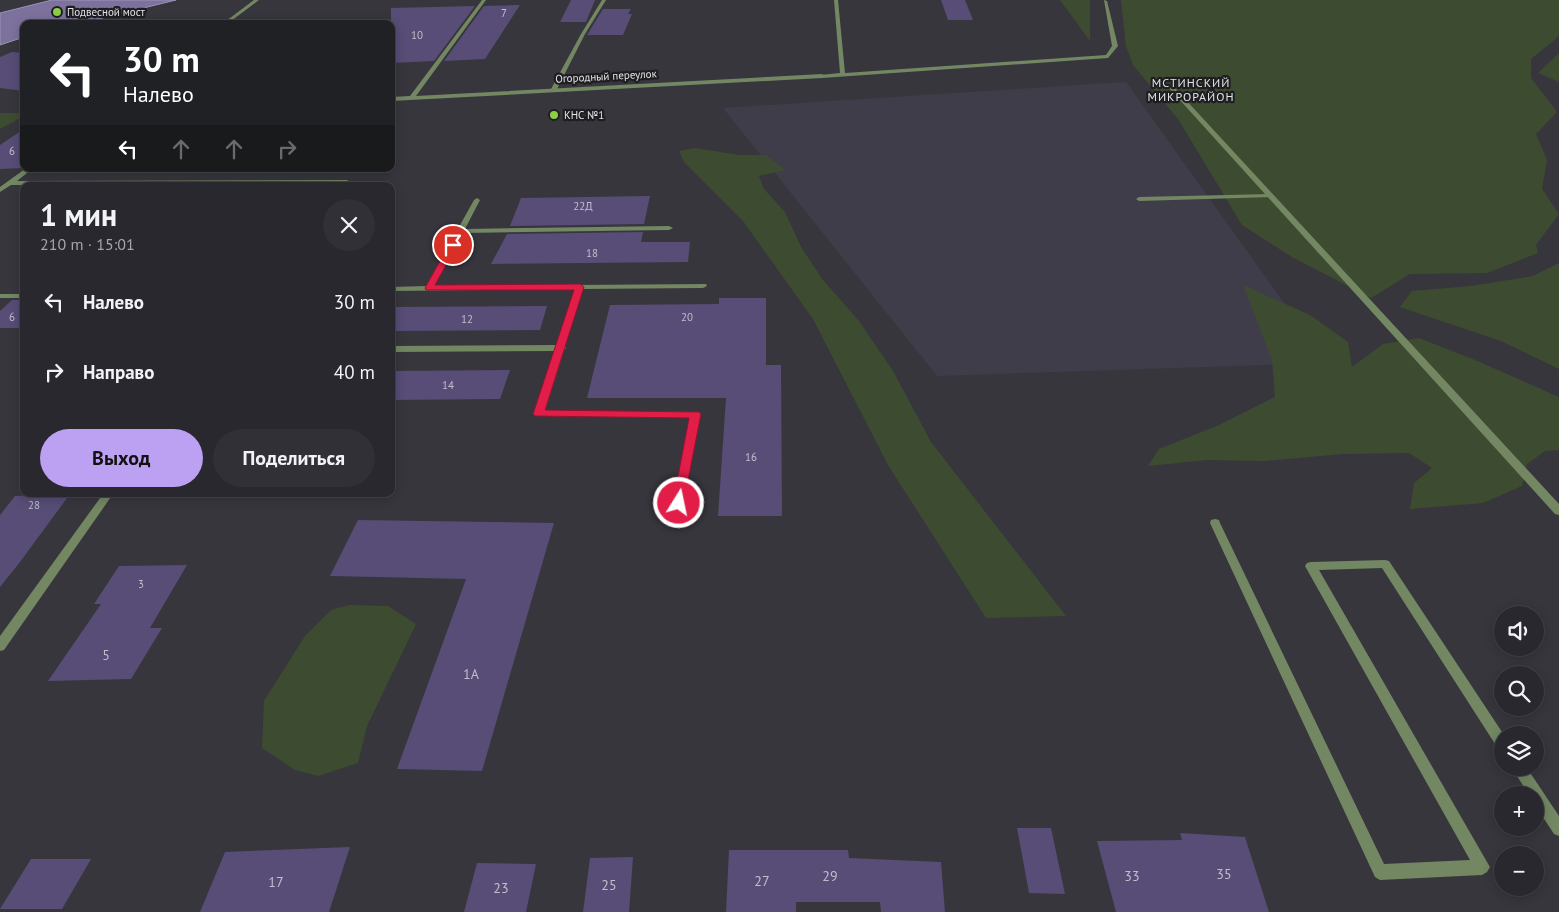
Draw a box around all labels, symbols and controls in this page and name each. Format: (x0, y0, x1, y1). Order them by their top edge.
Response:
place label: Подвесной мост (67, 5, 146, 19)
marker: Подвесной мост (51, 6, 63, 18)
house number: 7 (501, 6, 507, 20)
house number: 10 (411, 28, 423, 42)
text: 30 m (123, 36, 200, 82)
icon: left (40, 40, 105, 105)
street label: Огородный переулок (555, 66, 658, 86)
district label: МСТИНСКИЙ МИКРОРАЙОН (1147, 75, 1235, 104)
text: Налево (123, 80, 194, 108)
place label: КНС №1 (564, 108, 604, 122)
marker: КНС №1 (548, 109, 560, 121)
icon: left (114, 135, 142, 163)
icon: ahead (167, 135, 195, 163)
icon: ahead (220, 135, 248, 163)
icon: right (273, 135, 301, 163)
house number: 6 (9, 144, 15, 158)
text: 1 мин (40, 195, 117, 234)
button: close (323, 199, 375, 251)
house number: 22Д (573, 199, 593, 213)
pin (432, 224, 474, 266)
icon: arrive (439, 231, 467, 259)
text: 210 m · 15:01 (40, 234, 135, 254)
house number: 18 (586, 246, 598, 260)
icon: left (40, 288, 68, 316)
text: Налево (83, 290, 144, 314)
text: 30 m (334, 290, 375, 314)
house number: 6 (9, 310, 15, 324)
house number: 20 (681, 310, 693, 324)
house number: 12 (461, 312, 473, 326)
icon: right (40, 358, 68, 386)
text: Направо (83, 360, 154, 384)
text: 40 m (334, 360, 375, 384)
house number: 14 (442, 378, 454, 392)
button: Выход (40, 429, 203, 487)
button: Поделиться (213, 429, 375, 487)
house number: 16 (745, 450, 757, 464)
position arrow (652, 476, 704, 528)
house number: 28 (28, 498, 40, 512)
house number: 3 (138, 577, 144, 591)
map controls (1494, 606, 1544, 896)
button: sound (1494, 606, 1544, 656)
house number: 5 (102, 646, 110, 664)
house number: 1А (463, 665, 480, 683)
button: search (1494, 666, 1544, 716)
button: layers (1494, 726, 1544, 776)
button: + (1494, 786, 1544, 836)
button: − (1494, 846, 1544, 896)
house number: 35 (1216, 865, 1232, 883)
house number: 29 (822, 867, 838, 885)
house number: 33 (1124, 867, 1140, 885)
house number: 27 (754, 872, 770, 890)
house number: 17 (268, 873, 284, 891)
house number: 25 (601, 876, 617, 894)
house number: 23 (493, 879, 509, 897)

